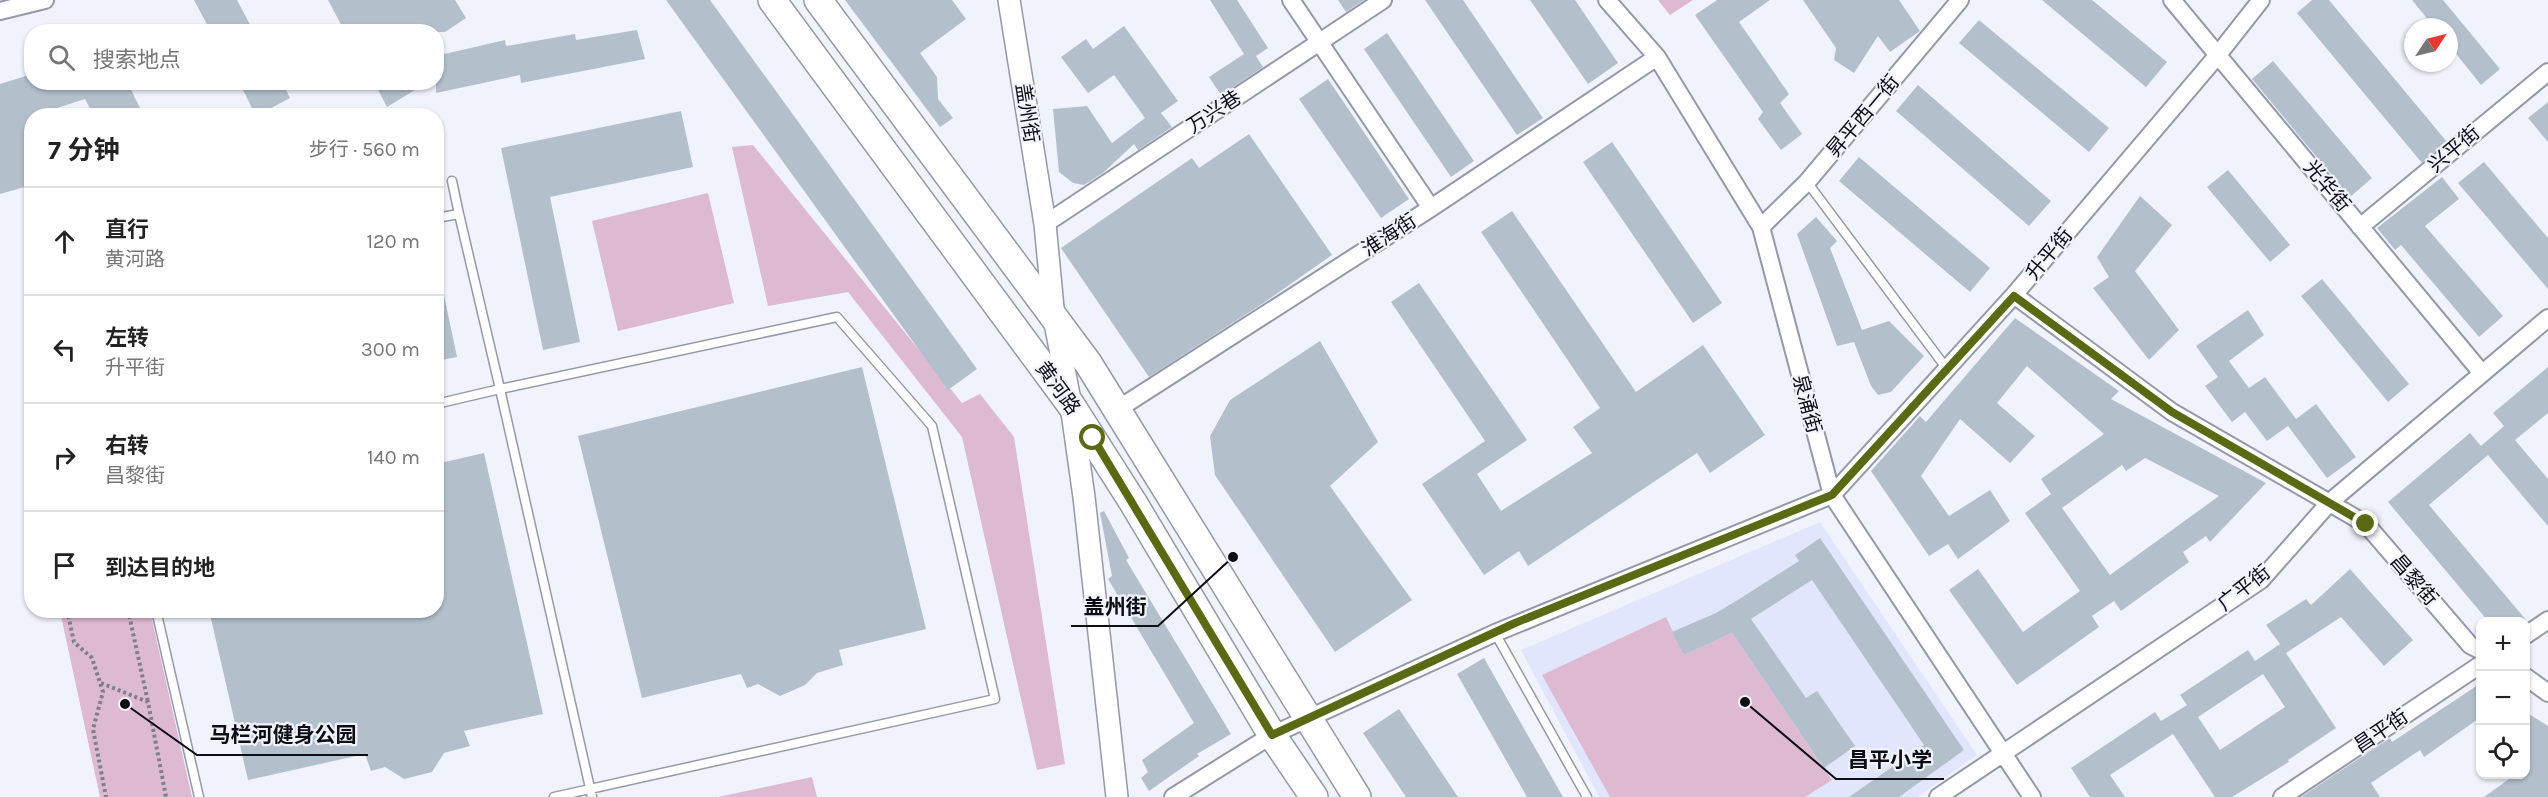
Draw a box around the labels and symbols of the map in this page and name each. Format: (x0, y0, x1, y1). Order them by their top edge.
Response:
north arrow (2404, 18, 2458, 72)
street label: 昇平西一街 (1822, 70, 1904, 162)
street label: 盖州街 (1011, 82, 1043, 144)
street label: 万兴巷 (1183, 86, 1245, 138)
street label: 兴平街 (2424, 121, 2484, 177)
street label: 光华街 (2299, 156, 2355, 216)
street label: 淮海街 (1358, 209, 1420, 261)
street label: 升平街 (2021, 224, 2077, 284)
street label: 黄河路 (1031, 357, 1085, 419)
street label: 泉涌街 (1788, 372, 1826, 436)
route start (1079, 424, 1105, 450)
route end (2352, 510, 2378, 536)
street label: 昌黎街 (2386, 550, 2442, 610)
street label: 广平街 (2213, 560, 2275, 616)
callout: 盖州街 (1071, 587, 1158, 626)
text: 盖州街 (1084, 595, 1147, 619)
street label: 昌平街 (2350, 705, 2412, 757)
callout: 马栏河健身公园 (197, 716, 368, 755)
text: 马栏河健身公园 (210, 723, 357, 747)
callout: 昌平小学 (1836, 740, 1944, 779)
text: 昌平小学 (1848, 748, 1932, 772)

